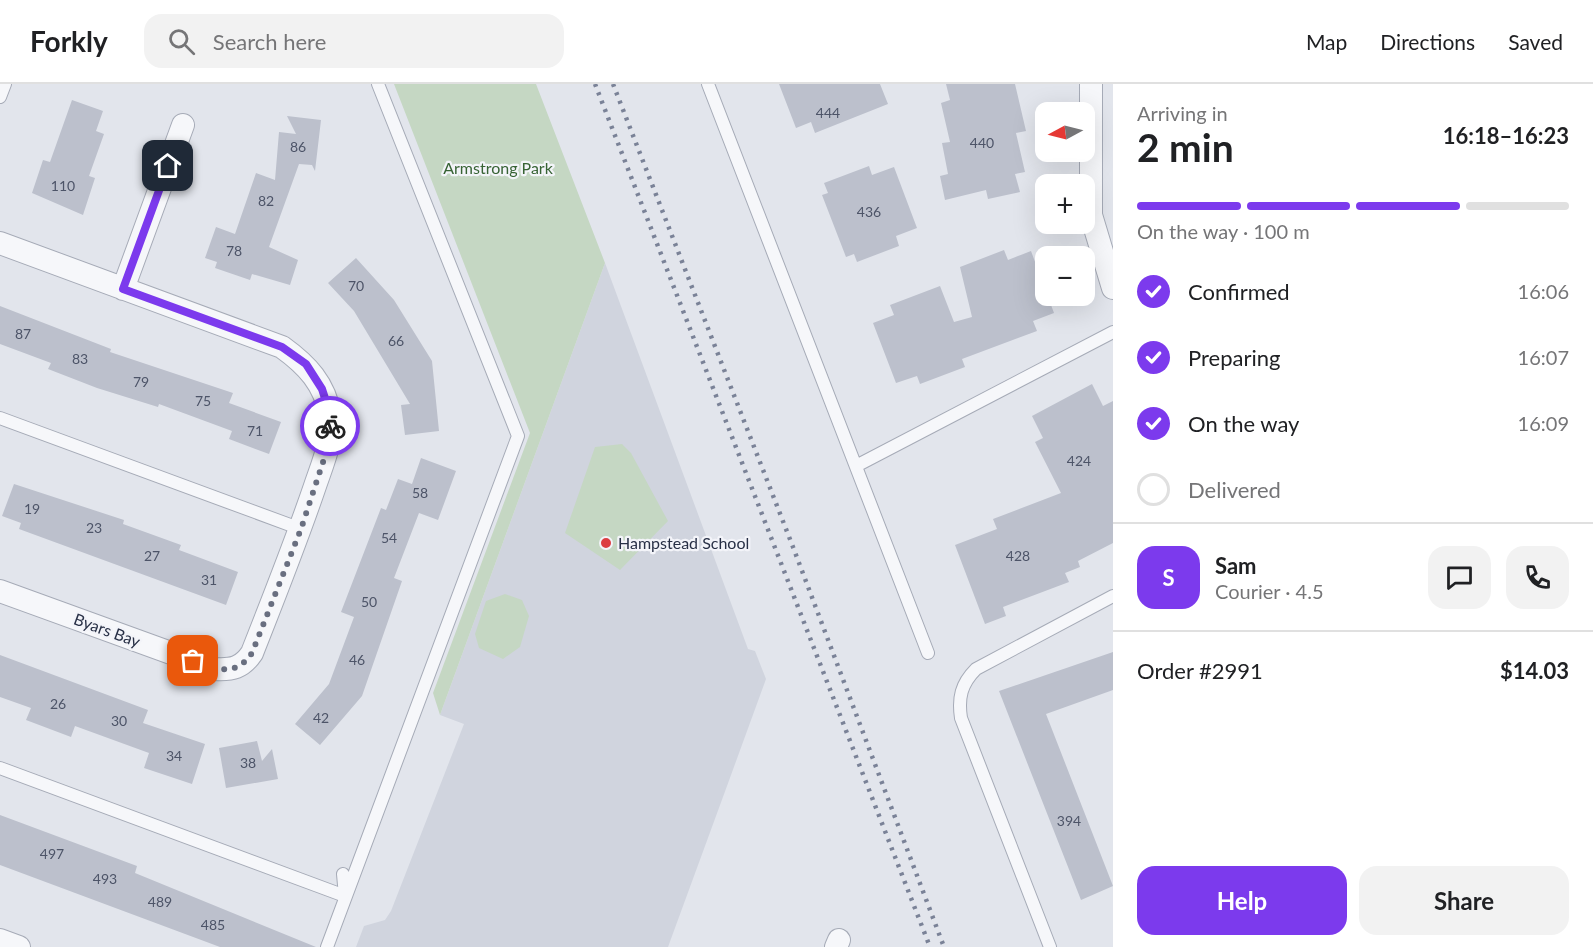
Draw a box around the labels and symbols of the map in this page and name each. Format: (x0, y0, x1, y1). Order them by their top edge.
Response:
north arrow (1035, 102, 1095, 162)
house number: 444 (816, 104, 840, 121)
house number: 440 (970, 134, 994, 151)
house number: 86 (290, 138, 306, 155)
pin (142, 140, 193, 191)
park label: Armstrong Park (443, 158, 554, 177)
house number: 110 (51, 177, 75, 194)
house number: 82 (258, 192, 274, 209)
house number: 436 (857, 203, 881, 220)
house number: 78 (226, 242, 242, 259)
house number: 70 (348, 277, 364, 294)
house number: 87 (15, 325, 31, 342)
house number: 66 (388, 332, 404, 349)
house number: 83 (72, 350, 88, 367)
house number: 79 (133, 373, 149, 390)
house number: 75 (195, 392, 211, 409)
courier (300, 396, 360, 456)
house number: 71 (247, 422, 263, 439)
house number: 424 (1067, 452, 1091, 469)
house number: 58 (412, 484, 428, 501)
house number: 19 (24, 500, 40, 517)
house number: 23 (86, 519, 102, 536)
house number: 54 (381, 529, 397, 546)
place label: Hampstead School (618, 533, 749, 552)
marker: Hampstead School (599, 536, 613, 550)
house number: 27 (144, 547, 160, 564)
house number: 428 (1006, 547, 1030, 564)
house number: 31 (201, 571, 217, 588)
house number: 50 (361, 593, 377, 610)
street label: Byars Bay (71, 609, 144, 651)
pin (167, 635, 218, 686)
house number: 46 (349, 651, 365, 668)
house number: 26 (50, 695, 66, 712)
house number: 42 (313, 709, 329, 726)
house number: 30 (111, 712, 127, 729)
house number: 34 (166, 747, 182, 764)
house number: 38 (240, 754, 256, 771)
house number: 394 (1057, 812, 1081, 829)
house number: 497 (40, 845, 64, 862)
house number: 493 (93, 870, 117, 887)
house number: 489 (148, 893, 172, 910)
house number: 485 (201, 916, 225, 933)

